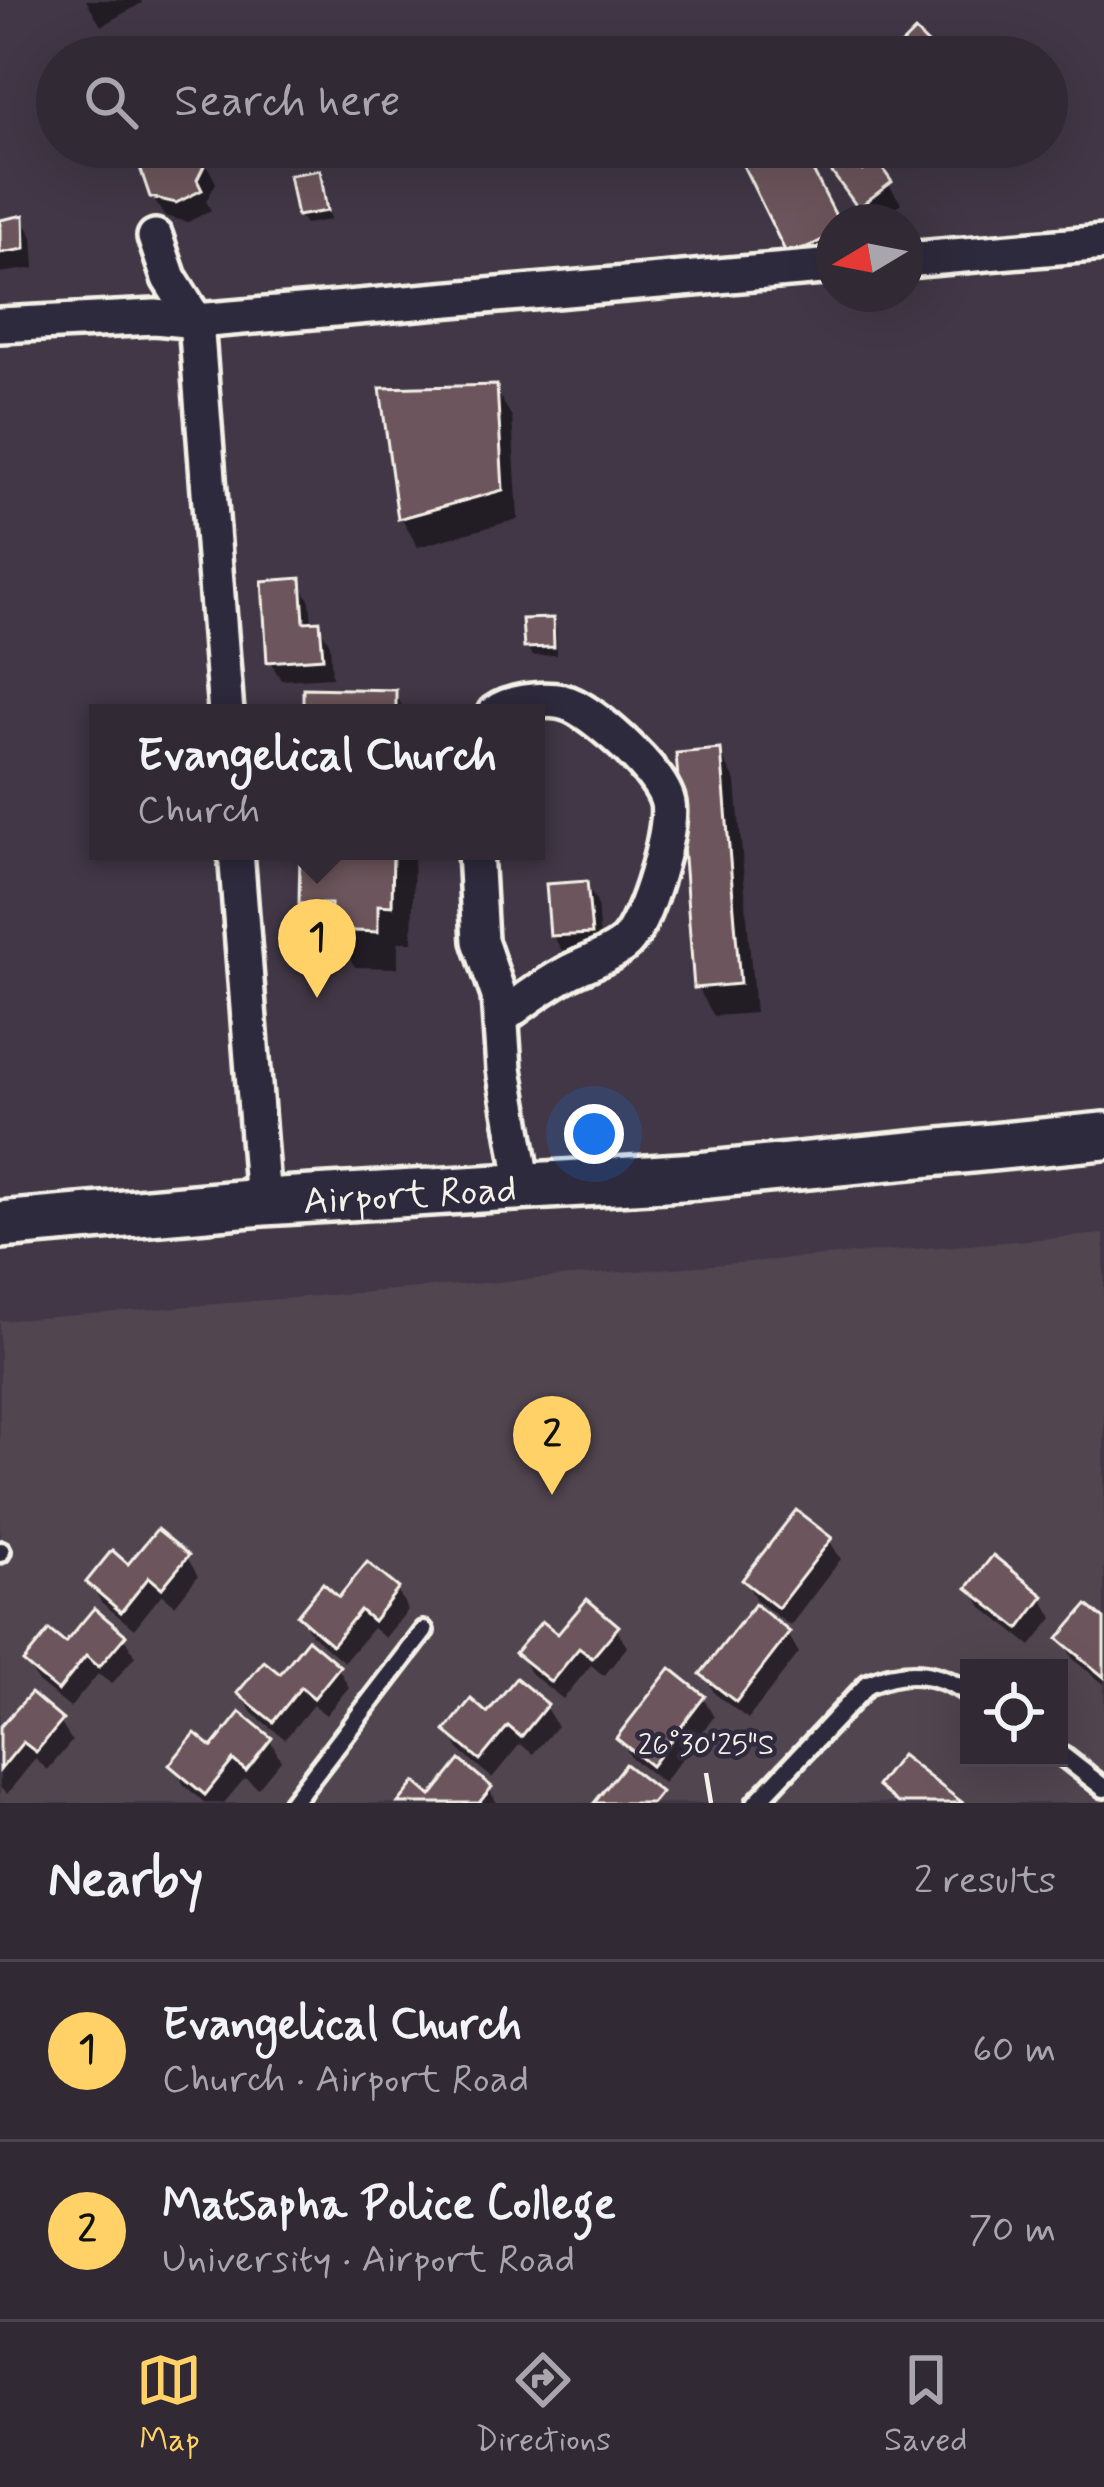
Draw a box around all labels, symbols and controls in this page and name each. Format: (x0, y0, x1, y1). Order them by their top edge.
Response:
search box (36, 36, 1068, 168)
icon: search (78, 69, 144, 135)
text: Search here (174, 73, 401, 132)
north arrow (816, 204, 924, 312)
popup (89, 704, 545, 860)
text: Evangelical Church (137, 727, 497, 786)
text: Church (137, 786, 260, 837)
pin: 1 (278, 899, 356, 998)
your location (564, 1104, 624, 1164)
street label: Airport Road (302, 1165, 518, 1229)
pin: 2 (513, 1396, 591, 1495)
map controls (960, 1659, 1068, 1767)
button: locate (960, 1659, 1068, 1767)
text: 26°30'25"S (638, 1726, 774, 1765)
text: Nearby (48, 1848, 203, 1914)
text: 2 results (914, 1856, 1056, 1907)
text: Evangelical Church (162, 1996, 522, 2055)
text: 1 (78, 2025, 96, 2076)
text: 60 m (972, 2025, 1056, 2076)
text: Church · Airport Road (162, 2055, 529, 2106)
text: Matsapha Police College (162, 2176, 616, 2235)
text: 2 (77, 2205, 97, 2256)
text: 70 m (968, 2205, 1056, 2256)
text: University · Airport Road (162, 2235, 575, 2286)
tab: Map (136, 2347, 202, 2463)
tab: Directions (475, 2347, 611, 2463)
tab: Saved (884, 2347, 968, 2463)

